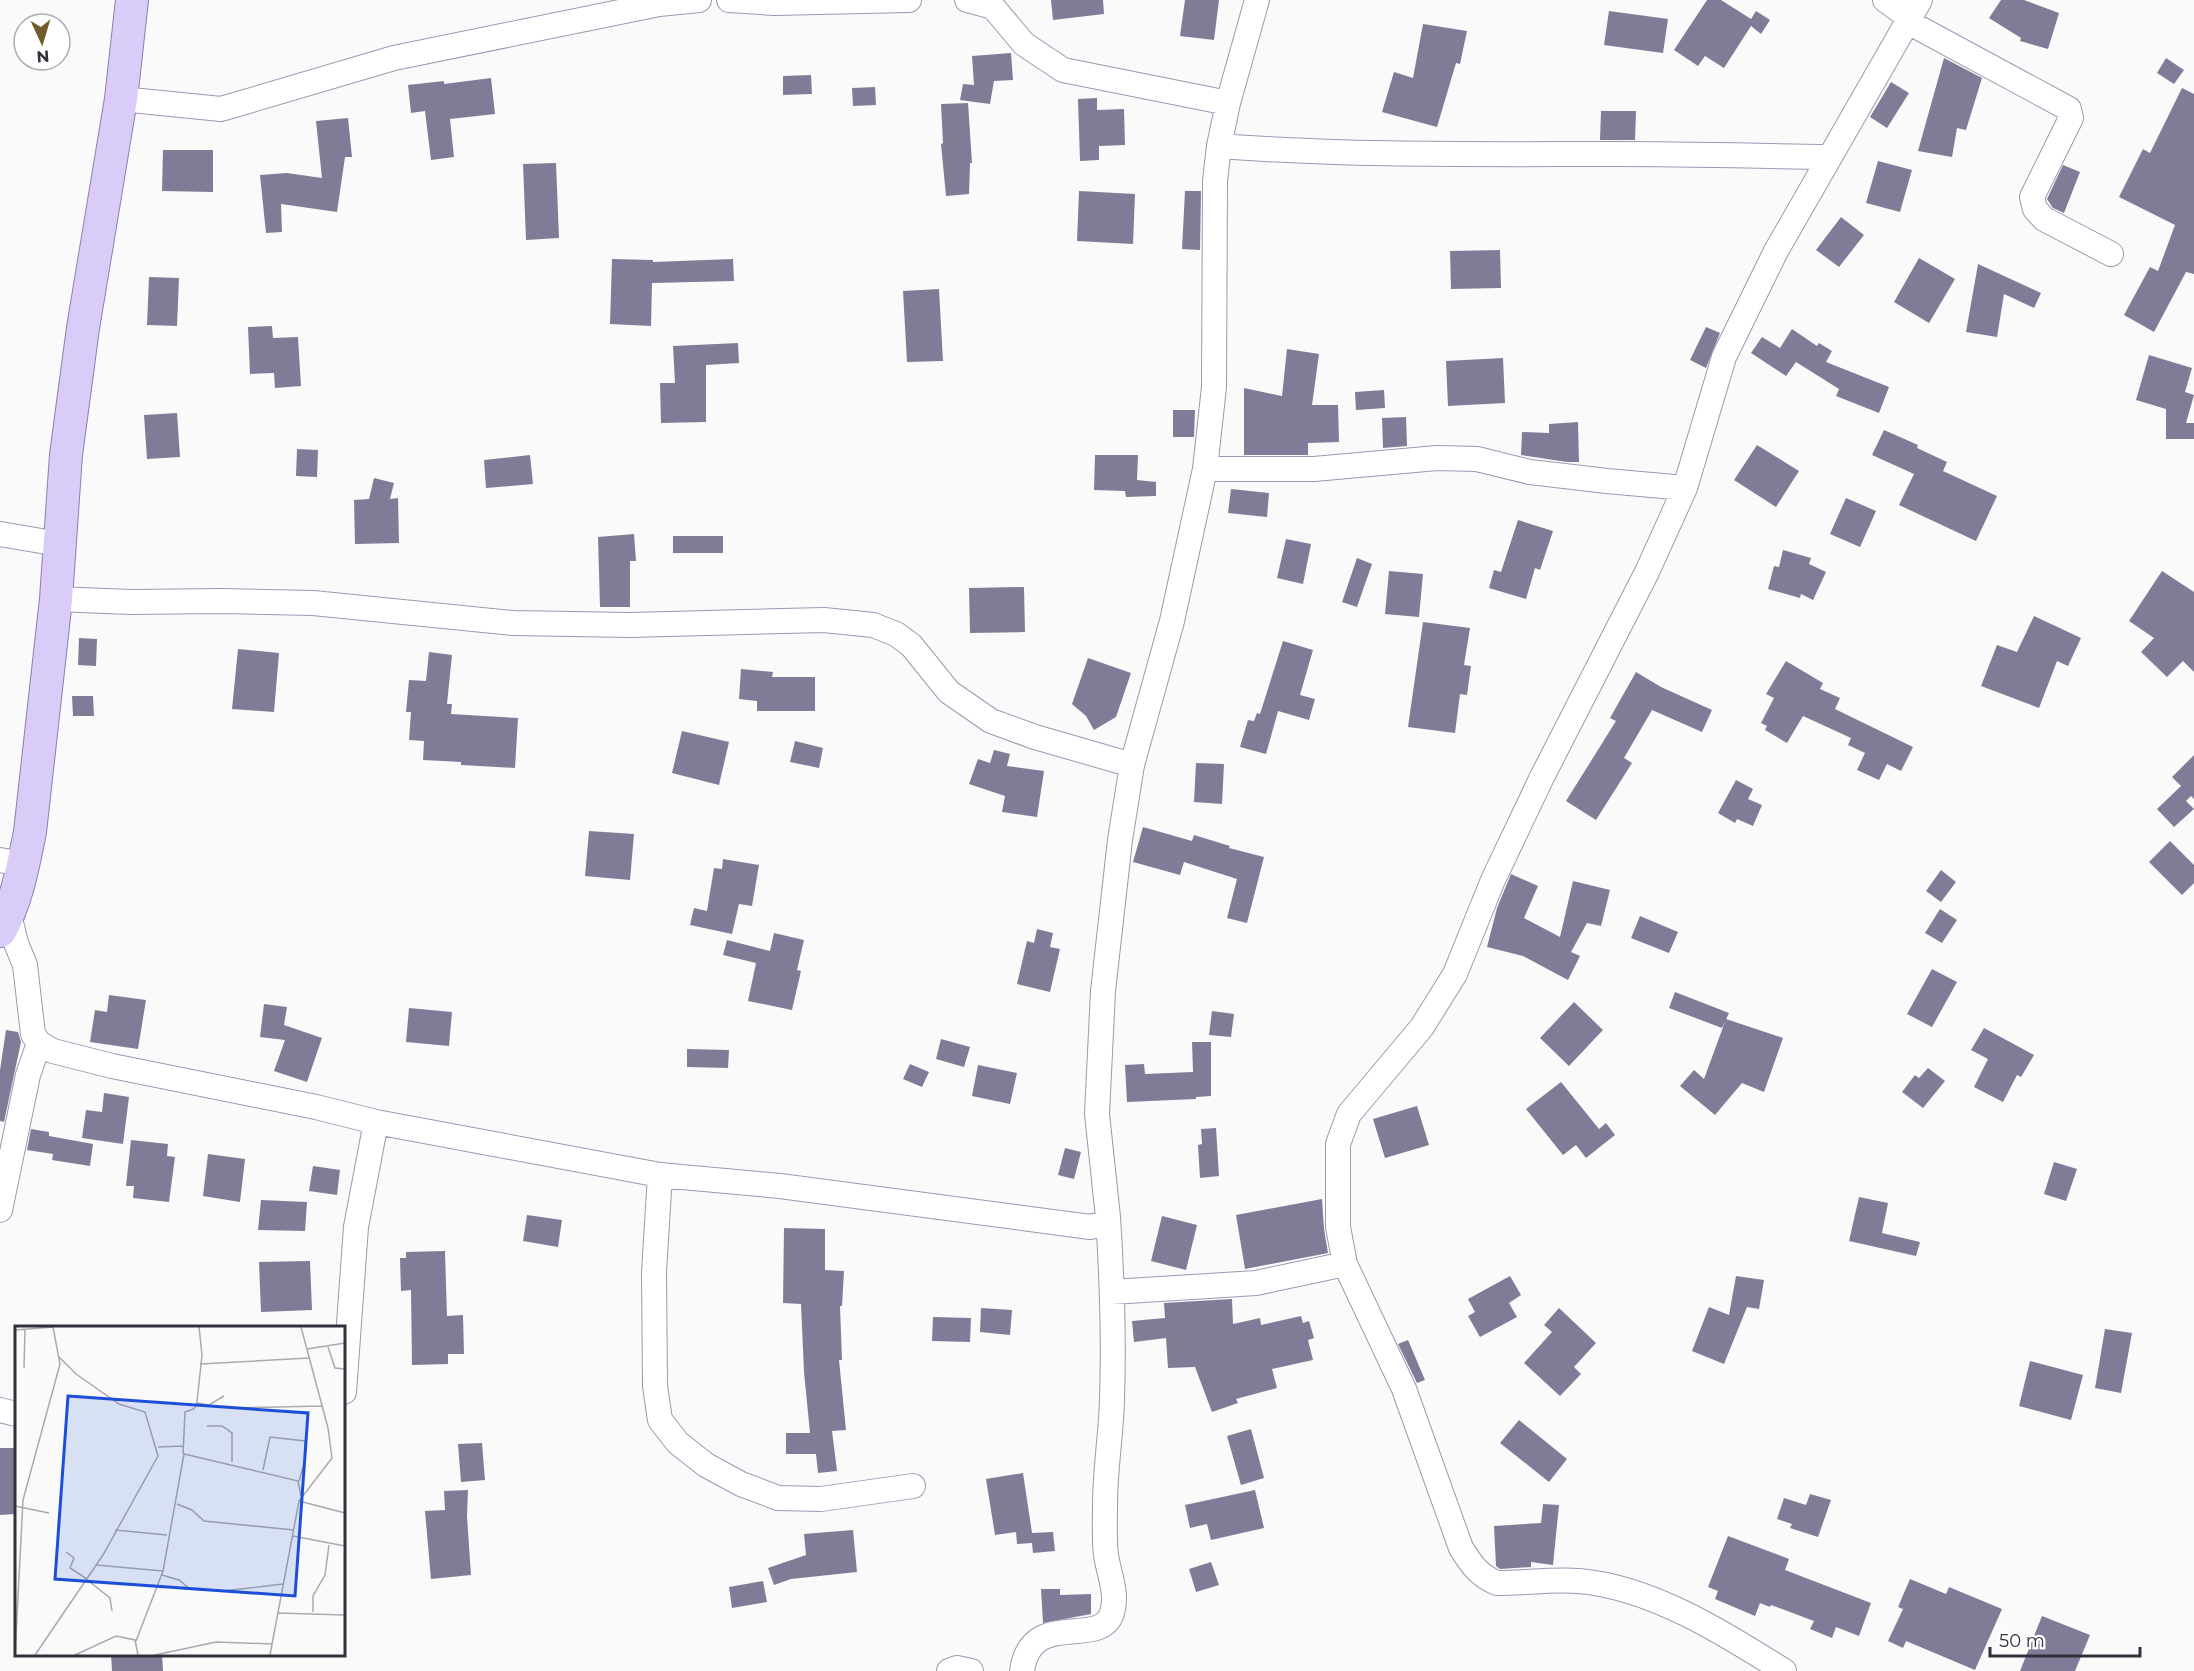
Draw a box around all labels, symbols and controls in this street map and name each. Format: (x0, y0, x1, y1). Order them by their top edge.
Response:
north arrow (12, 12, 72, 72)
text: N (36, 47, 50, 66)
inset map (15, 1326, 345, 1656)
scale bar (1990, 1620, 2140, 1658)
text: 50 m (1999, 1630, 2045, 1652)

